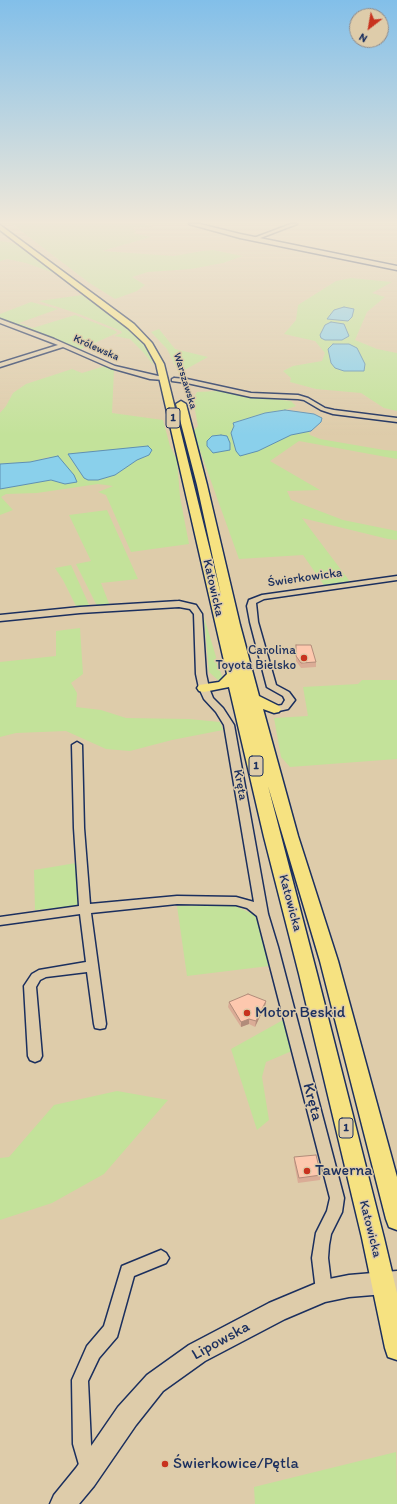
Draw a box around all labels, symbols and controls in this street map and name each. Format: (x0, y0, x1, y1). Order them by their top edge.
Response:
north arrow (349, 8, 389, 48)
text: N (357, 30, 370, 45)
street label: Królewska (71, 332, 121, 364)
street label: Warszawska (170, 351, 200, 411)
road number: 1 (166, 408, 180, 428)
street label: Katowicka (199, 558, 227, 618)
street label: Świerkowicka (267, 565, 343, 591)
place label: Carolina Toyota Bielsko (215, 643, 296, 674)
marker: Carolina Toyota Bielsko (299, 653, 309, 663)
road number: 1 (249, 756, 263, 776)
street label: Kręta (229, 768, 251, 802)
street label: Katowicka (275, 873, 305, 933)
place label: Motor Beskid (255, 1003, 346, 1023)
marker: Motor Beskid (242, 1008, 252, 1018)
street label: Kręta (298, 1081, 326, 1123)
road number: 1 (339, 1118, 353, 1138)
place label: Tawerna (315, 1161, 373, 1181)
marker: Tawerna (302, 1166, 312, 1176)
street label: Katowicka (355, 1199, 385, 1259)
street label: Lipowska (189, 1317, 253, 1365)
place label: Świerkowice/Pętla (173, 1454, 299, 1474)
marker: Świerkowice/Pętla (160, 1459, 170, 1469)

